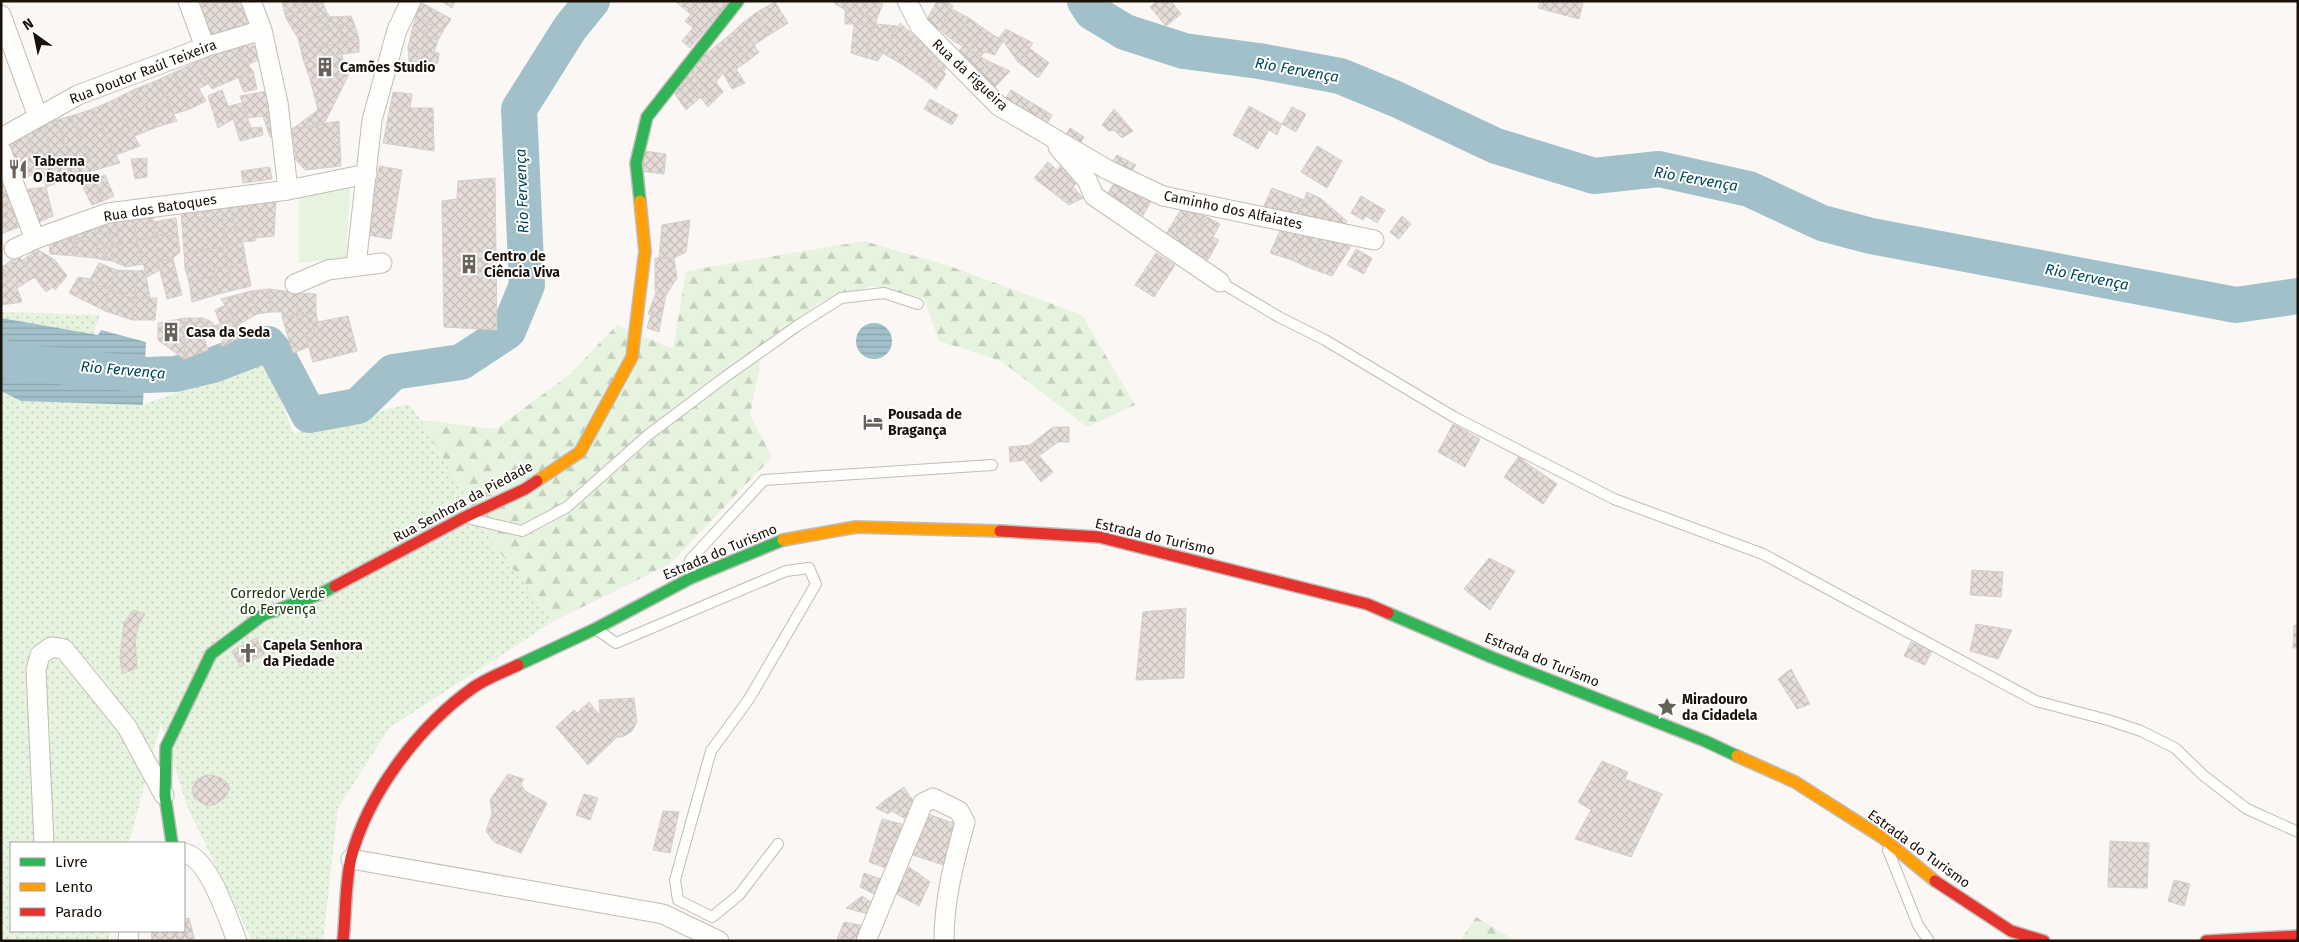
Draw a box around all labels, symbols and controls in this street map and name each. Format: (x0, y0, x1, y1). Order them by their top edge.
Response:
north arrow (10, 10, 60, 60)
text: N (20, 15, 37, 34)
street label: Rua Doutor Raúl Teixeira (67, 36, 219, 108)
street label: Rua da Figueira (929, 36, 1011, 114)
water label: Rio Fervença (1254, 54, 1340, 86)
building icon: Camões Studio (314, 56, 336, 78)
place label: Camões Studio (340, 59, 435, 76)
water label: Rio Fervença (512, 148, 532, 234)
place label: Taberna O Batoque (33, 153, 100, 186)
restaurant icon: Taberna O Batoque (7, 158, 29, 180)
water label: Rio Fervença (1653, 163, 1739, 195)
street label: Caminho dos Alfaiates (1162, 187, 1304, 233)
street label: Rua dos Batoques (102, 191, 218, 225)
place label: Centro de Ciência Viva (484, 248, 560, 281)
building icon: Centro de Ciência Viva (458, 253, 480, 275)
water label: Rio Fervença (2044, 260, 2130, 294)
building icon: Casa da Seda (160, 321, 182, 343)
place label: Casa da Seda (186, 324, 271, 341)
water label: Rio Fervença (80, 357, 166, 383)
place label: Pousada de Bragança (888, 406, 962, 440)
hotel icon: Pousada de Bragança (862, 411, 884, 433)
street label: Rua Senhora da Piedade (390, 458, 536, 546)
street label: Estrada do Turismo (1093, 515, 1217, 559)
street label: Estrada do Turismo (660, 520, 780, 584)
park label: Corredor Verde do Fervença (230, 585, 326, 618)
street label: Estrada do Turismo (1482, 629, 1602, 691)
place label: Capela Senhora da Piedade (263, 637, 363, 670)
church icon: Capela Senhora da Piedade (237, 642, 259, 664)
place label: Miradouro da Cidadela (1682, 691, 1758, 724)
place icon: Miradouro da Cidadela (1656, 696, 1678, 718)
street label: Estrada do Turismo (1864, 806, 1974, 892)
legend (10, 842, 185, 932)
text: Livre (55, 853, 88, 871)
text: Lento (55, 878, 93, 896)
text: Parado (55, 903, 102, 921)

